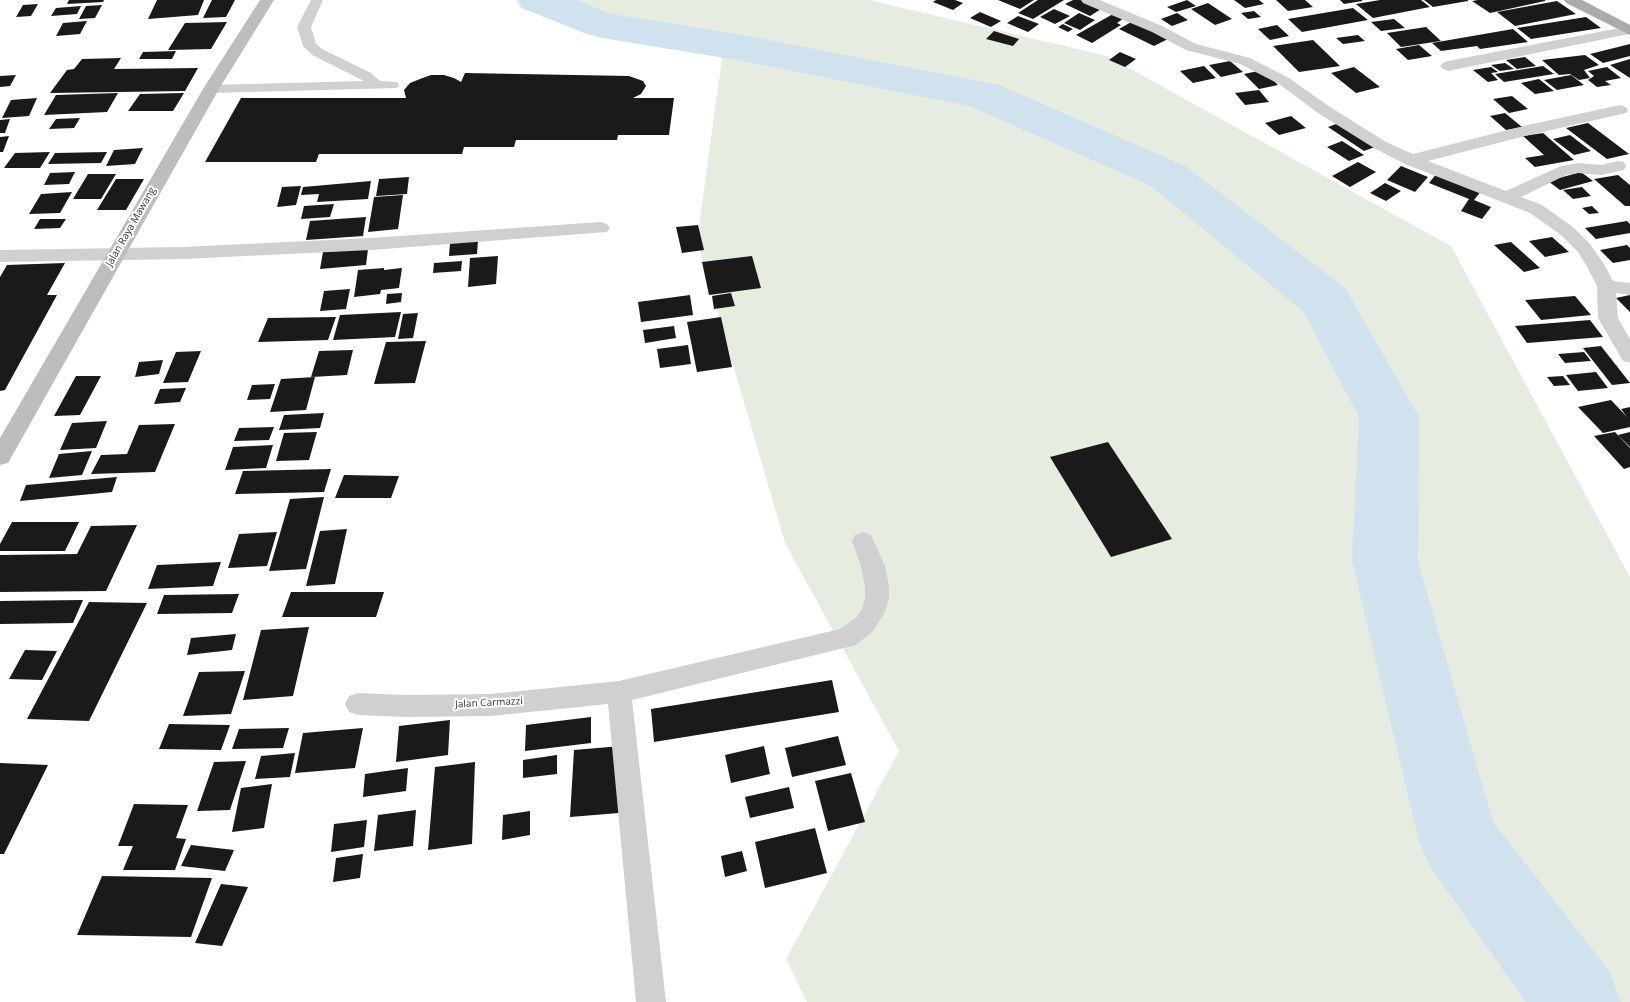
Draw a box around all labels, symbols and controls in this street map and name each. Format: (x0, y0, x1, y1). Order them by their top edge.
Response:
street label: Jalan Raya Mawang (103, 185, 159, 269)
street label: Jalan Carmazzi (455, 695, 523, 711)

